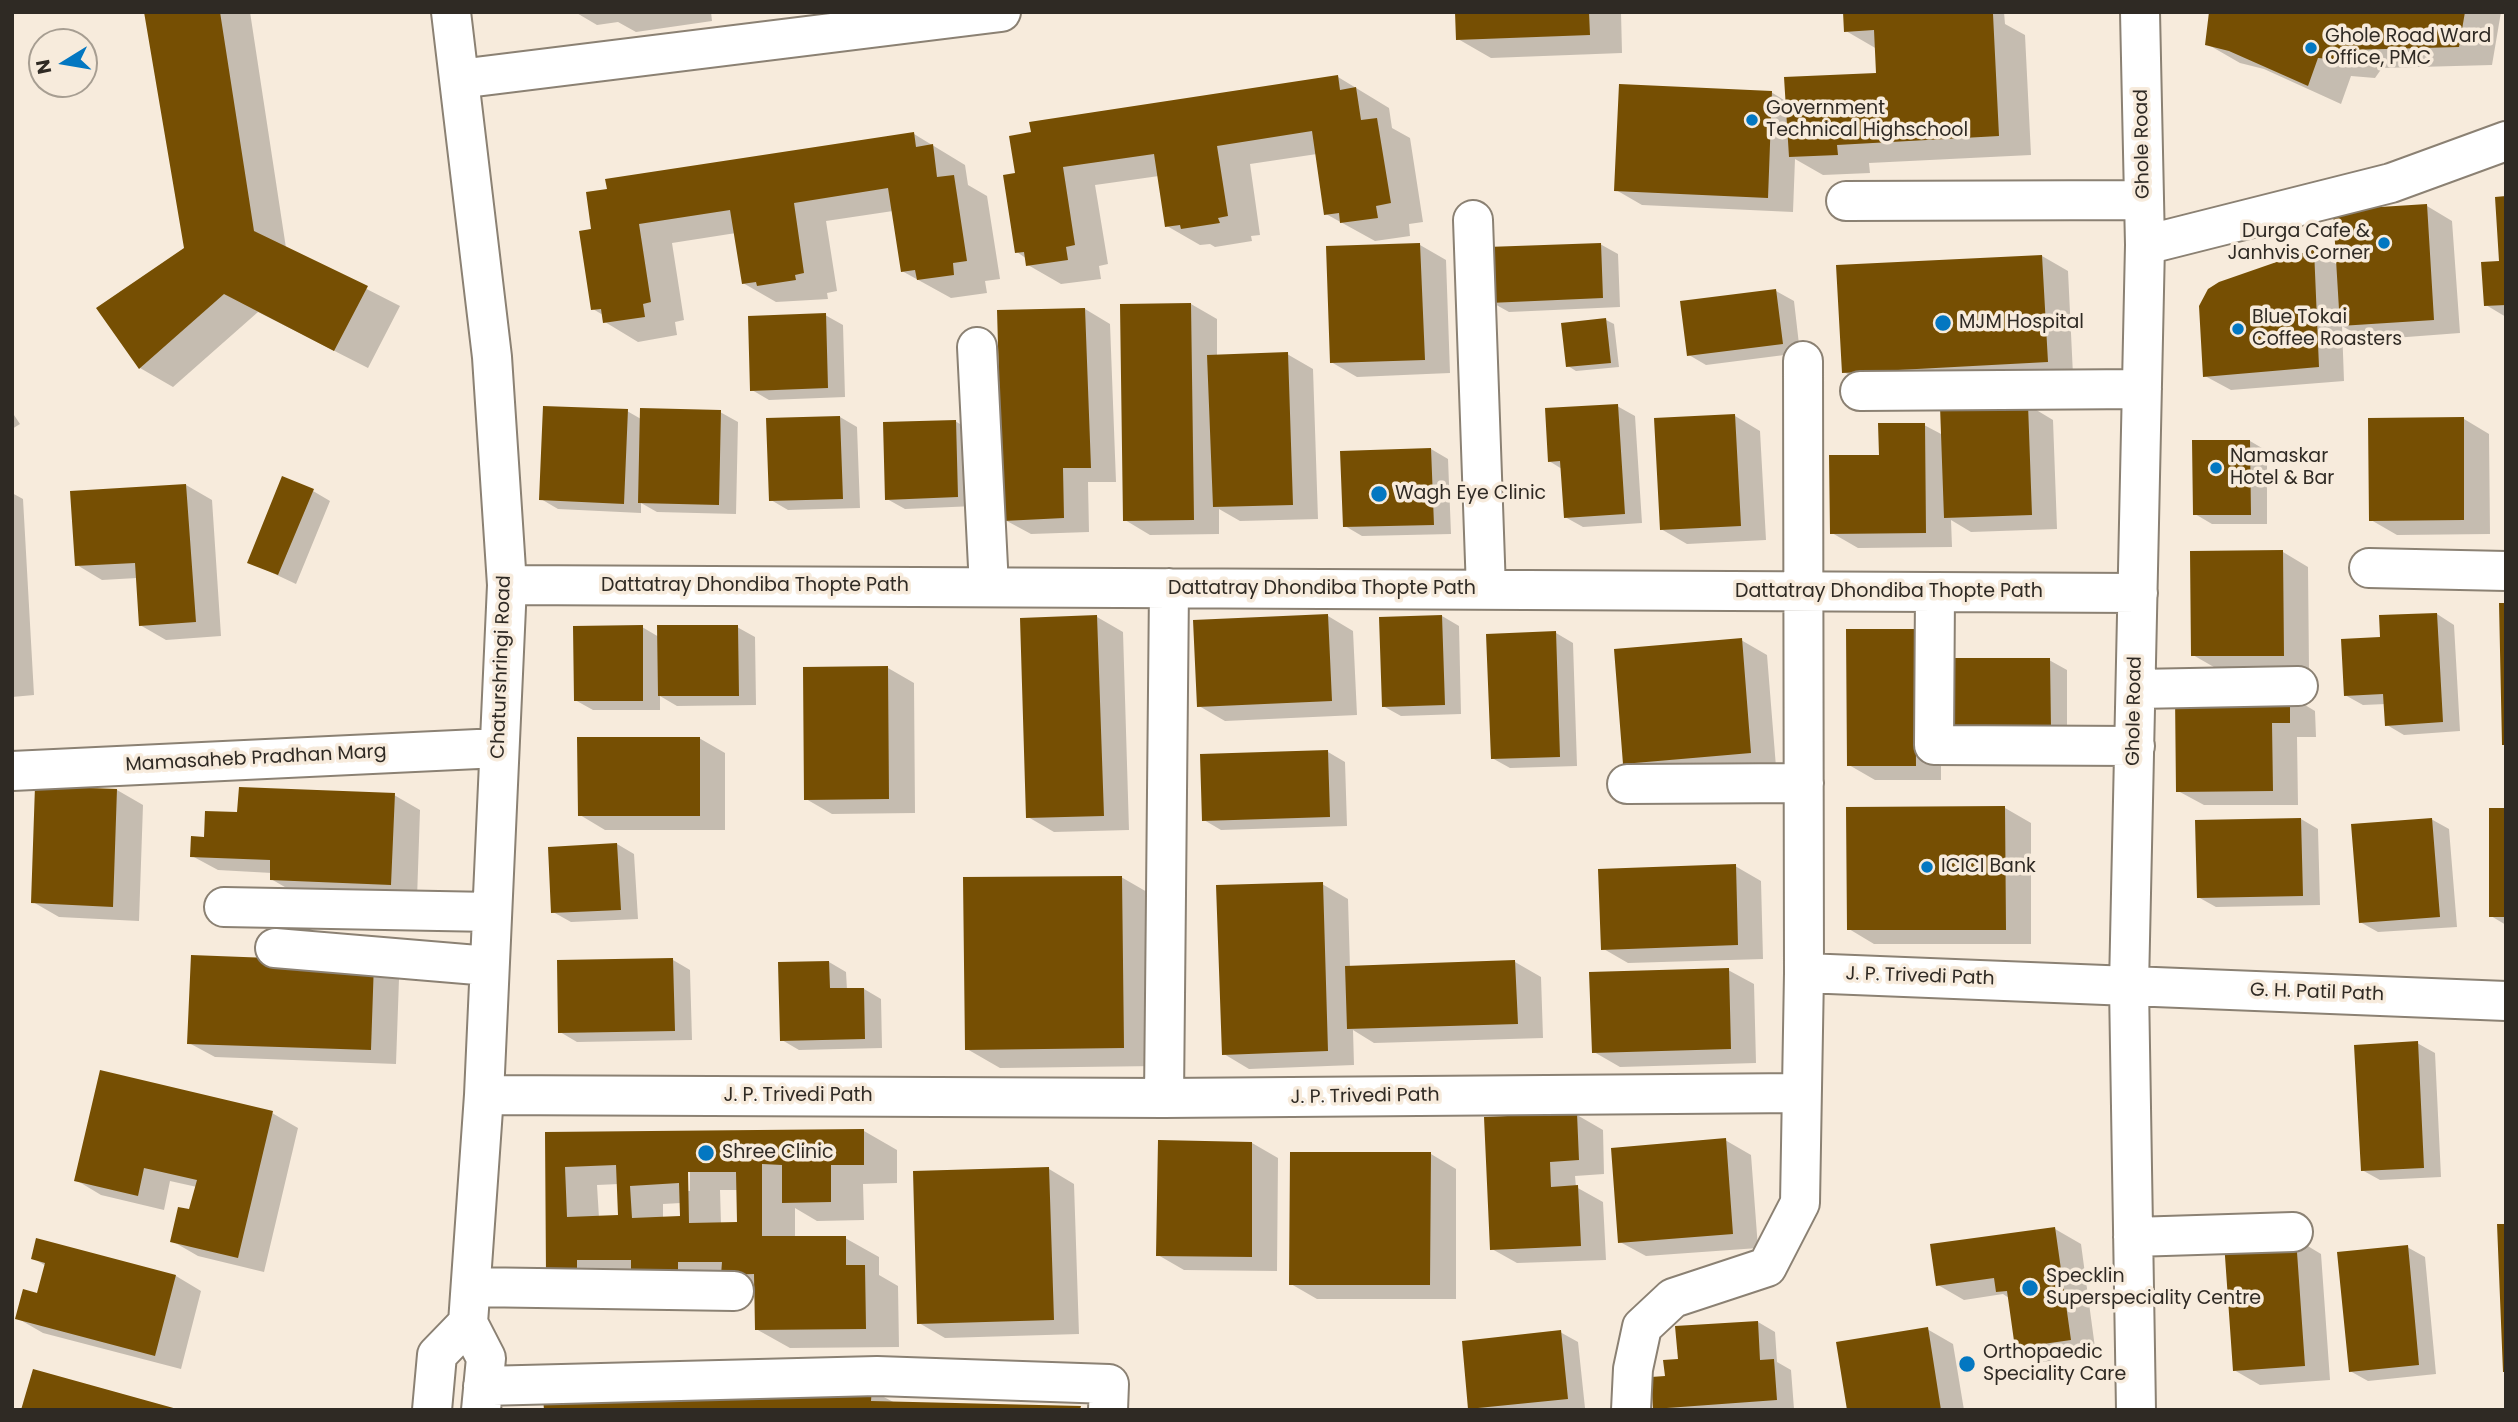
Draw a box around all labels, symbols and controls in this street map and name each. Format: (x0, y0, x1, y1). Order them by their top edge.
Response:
place label: Ghole Road Ward Office, PMC (2325, 26, 2491, 70)
north arrow (28, 28, 98, 98)
marker: Ghole Road Ward Office, PMC (2303, 40, 2319, 56)
text: N (29, 57, 58, 76)
street label: Ghole Road (2131, 89, 2155, 199)
place label: Government Technical Highschool (1766, 98, 1968, 142)
marker: Government Technical Highschool (1744, 112, 1760, 128)
place label: Durga Cafe & Janhvis Corner (2228, 221, 2370, 265)
marker: Durga Cafe & Janhvis Corner (2376, 235, 2392, 251)
place label: Blue Tokai Coffee Roasters (2252, 307, 2402, 351)
place label: MJM Hospital (1959, 312, 2084, 334)
marker: MJM Hospital (1933, 313, 1953, 333)
marker: Blue Tokai Coffee Roasters (2230, 321, 2246, 337)
place label: Namaskar Hotel & Bar (2230, 446, 2334, 490)
marker: Namaskar Hotel & Bar (2208, 460, 2224, 476)
place label: Wagh Eye Clinic (1395, 483, 1546, 505)
marker: Wagh Eye Clinic (1369, 484, 1389, 504)
street label: Chaturshringi Road (487, 575, 517, 759)
street label: Dattatray Dhondiba Thopte Path (601, 575, 909, 597)
street label: Dattatray Dhondiba Thopte Path (1168, 578, 1476, 600)
street label: Dattatray Dhondiba Thopte Path (1735, 581, 2043, 603)
street label: Ghole Road (2123, 656, 2147, 766)
street label: Mamasaheb Pradhan Marg (125, 741, 387, 777)
place label: ICICI Bank (1941, 856, 2036, 878)
marker: ICICI Bank (1919, 859, 1935, 875)
street label: J. P. Trivedi Path (1845, 963, 1995, 991)
street label: G. H. Patil Path (2250, 979, 2384, 1007)
street label: J. P. Trivedi Path (1290, 1084, 1440, 1110)
street label: J. P. Trivedi Path (723, 1085, 873, 1107)
place label: Shree Clinic (722, 1142, 833, 1164)
marker: Shree Clinic (696, 1143, 716, 1163)
place label: Specklin Superspeciality Centre (2046, 1266, 2261, 1310)
marker: Specklin Superspeciality Centre (2020, 1278, 2040, 1298)
place label: Orthopaedic Speciality Care (1983, 1342, 2126, 1386)
marker: Orthopaedic Speciality Care (1957, 1354, 1977, 1374)

